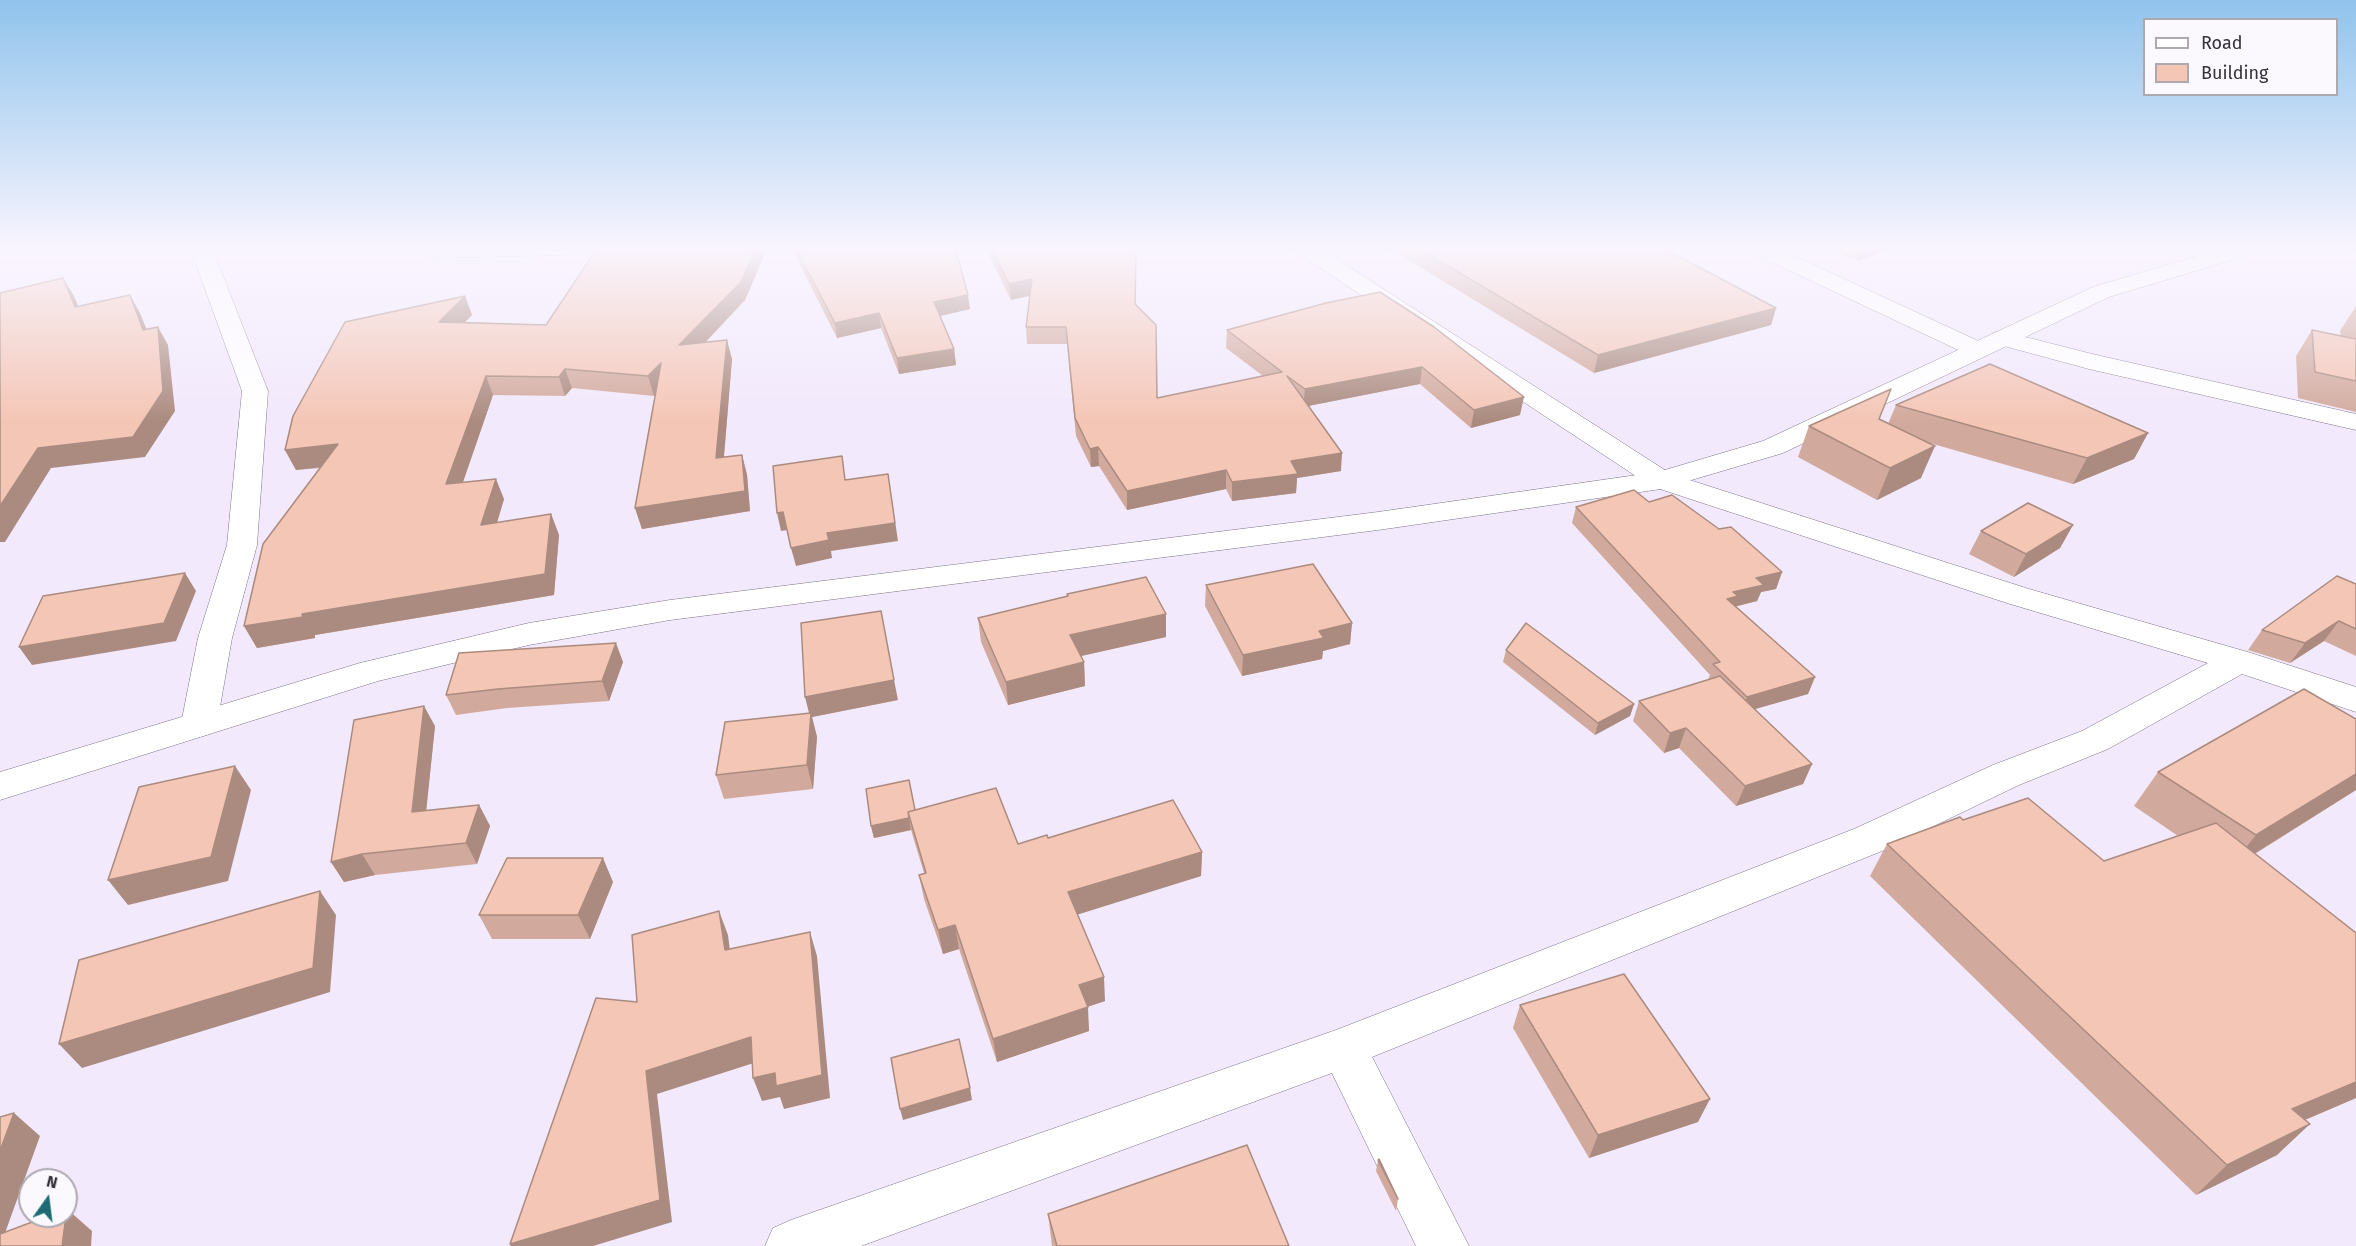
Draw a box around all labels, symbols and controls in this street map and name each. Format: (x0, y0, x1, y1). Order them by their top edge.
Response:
legend (2143, 18, 2338, 96)
text: Road (2201, 32, 2243, 54)
text: Building (2201, 62, 2268, 84)
north arrow (18, 1168, 78, 1228)
text: N (45, 1171, 59, 1192)

